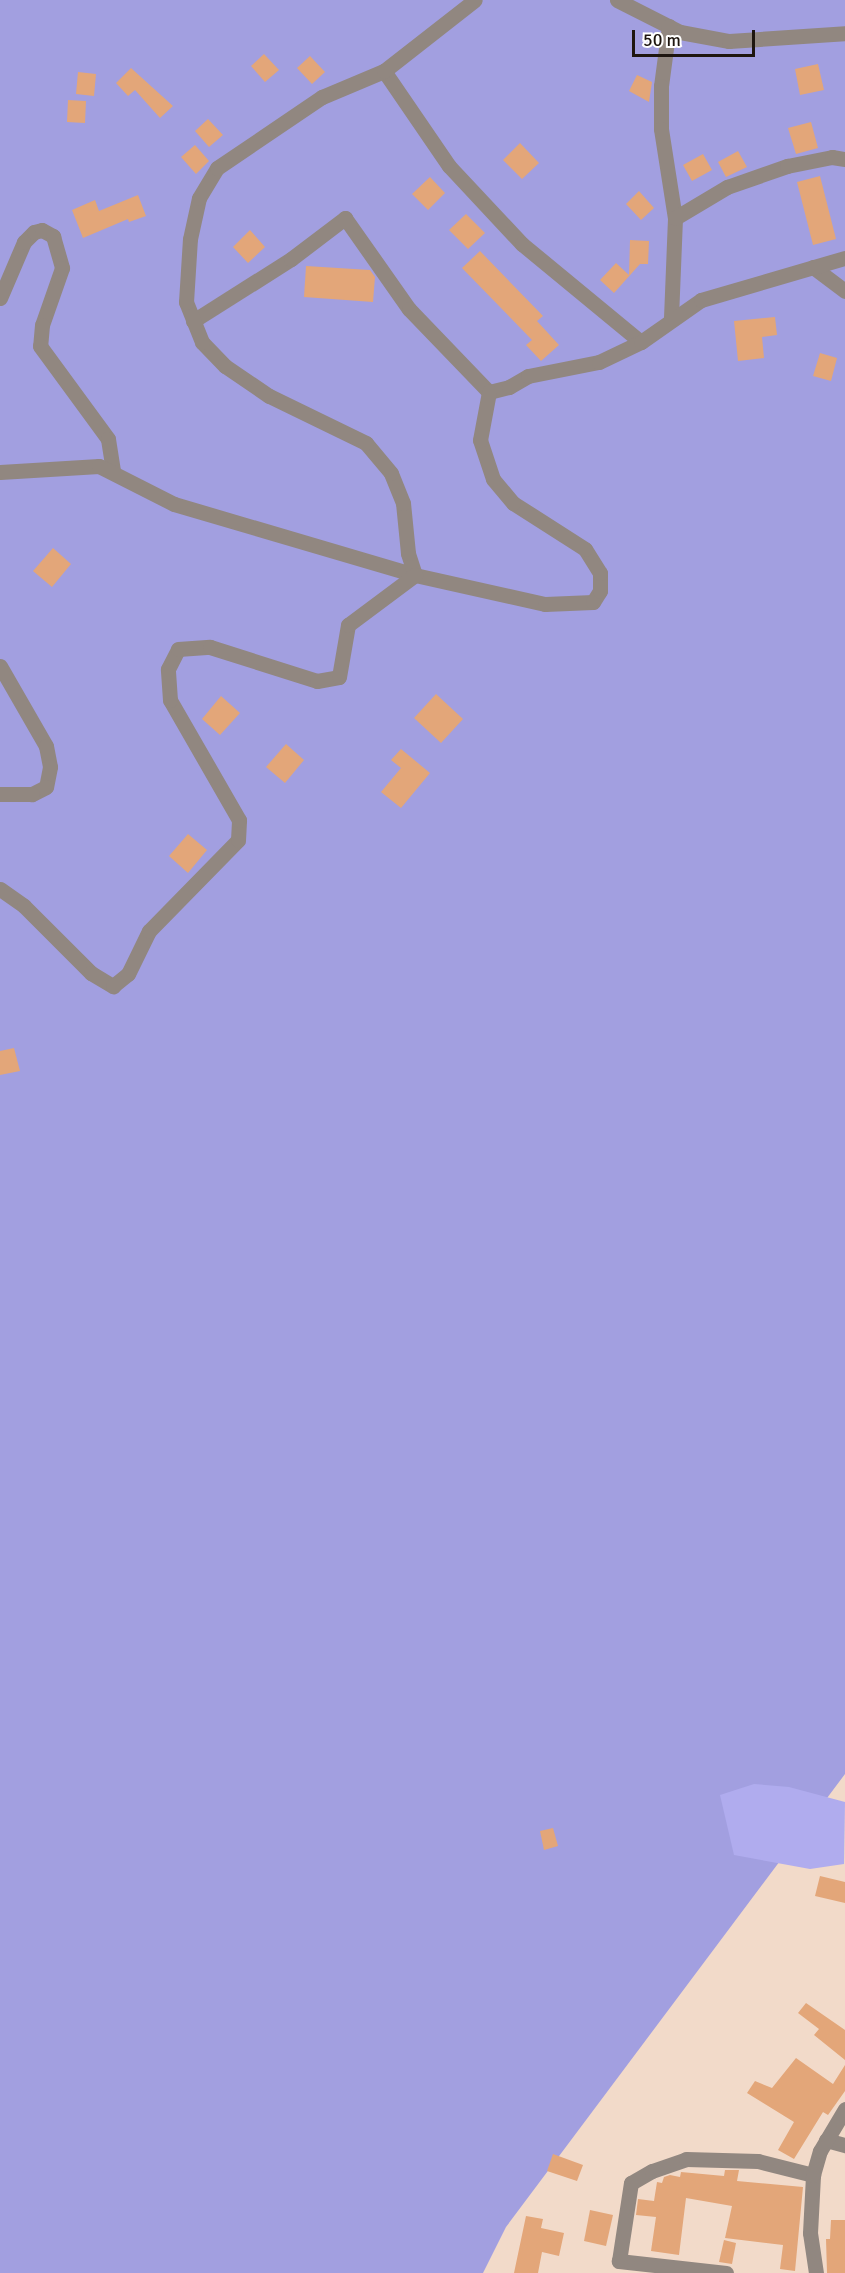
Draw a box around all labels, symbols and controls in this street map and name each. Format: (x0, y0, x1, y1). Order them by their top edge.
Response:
scale bar (635, 18, 758, 56)
text: 50 m (643, 29, 681, 51)

